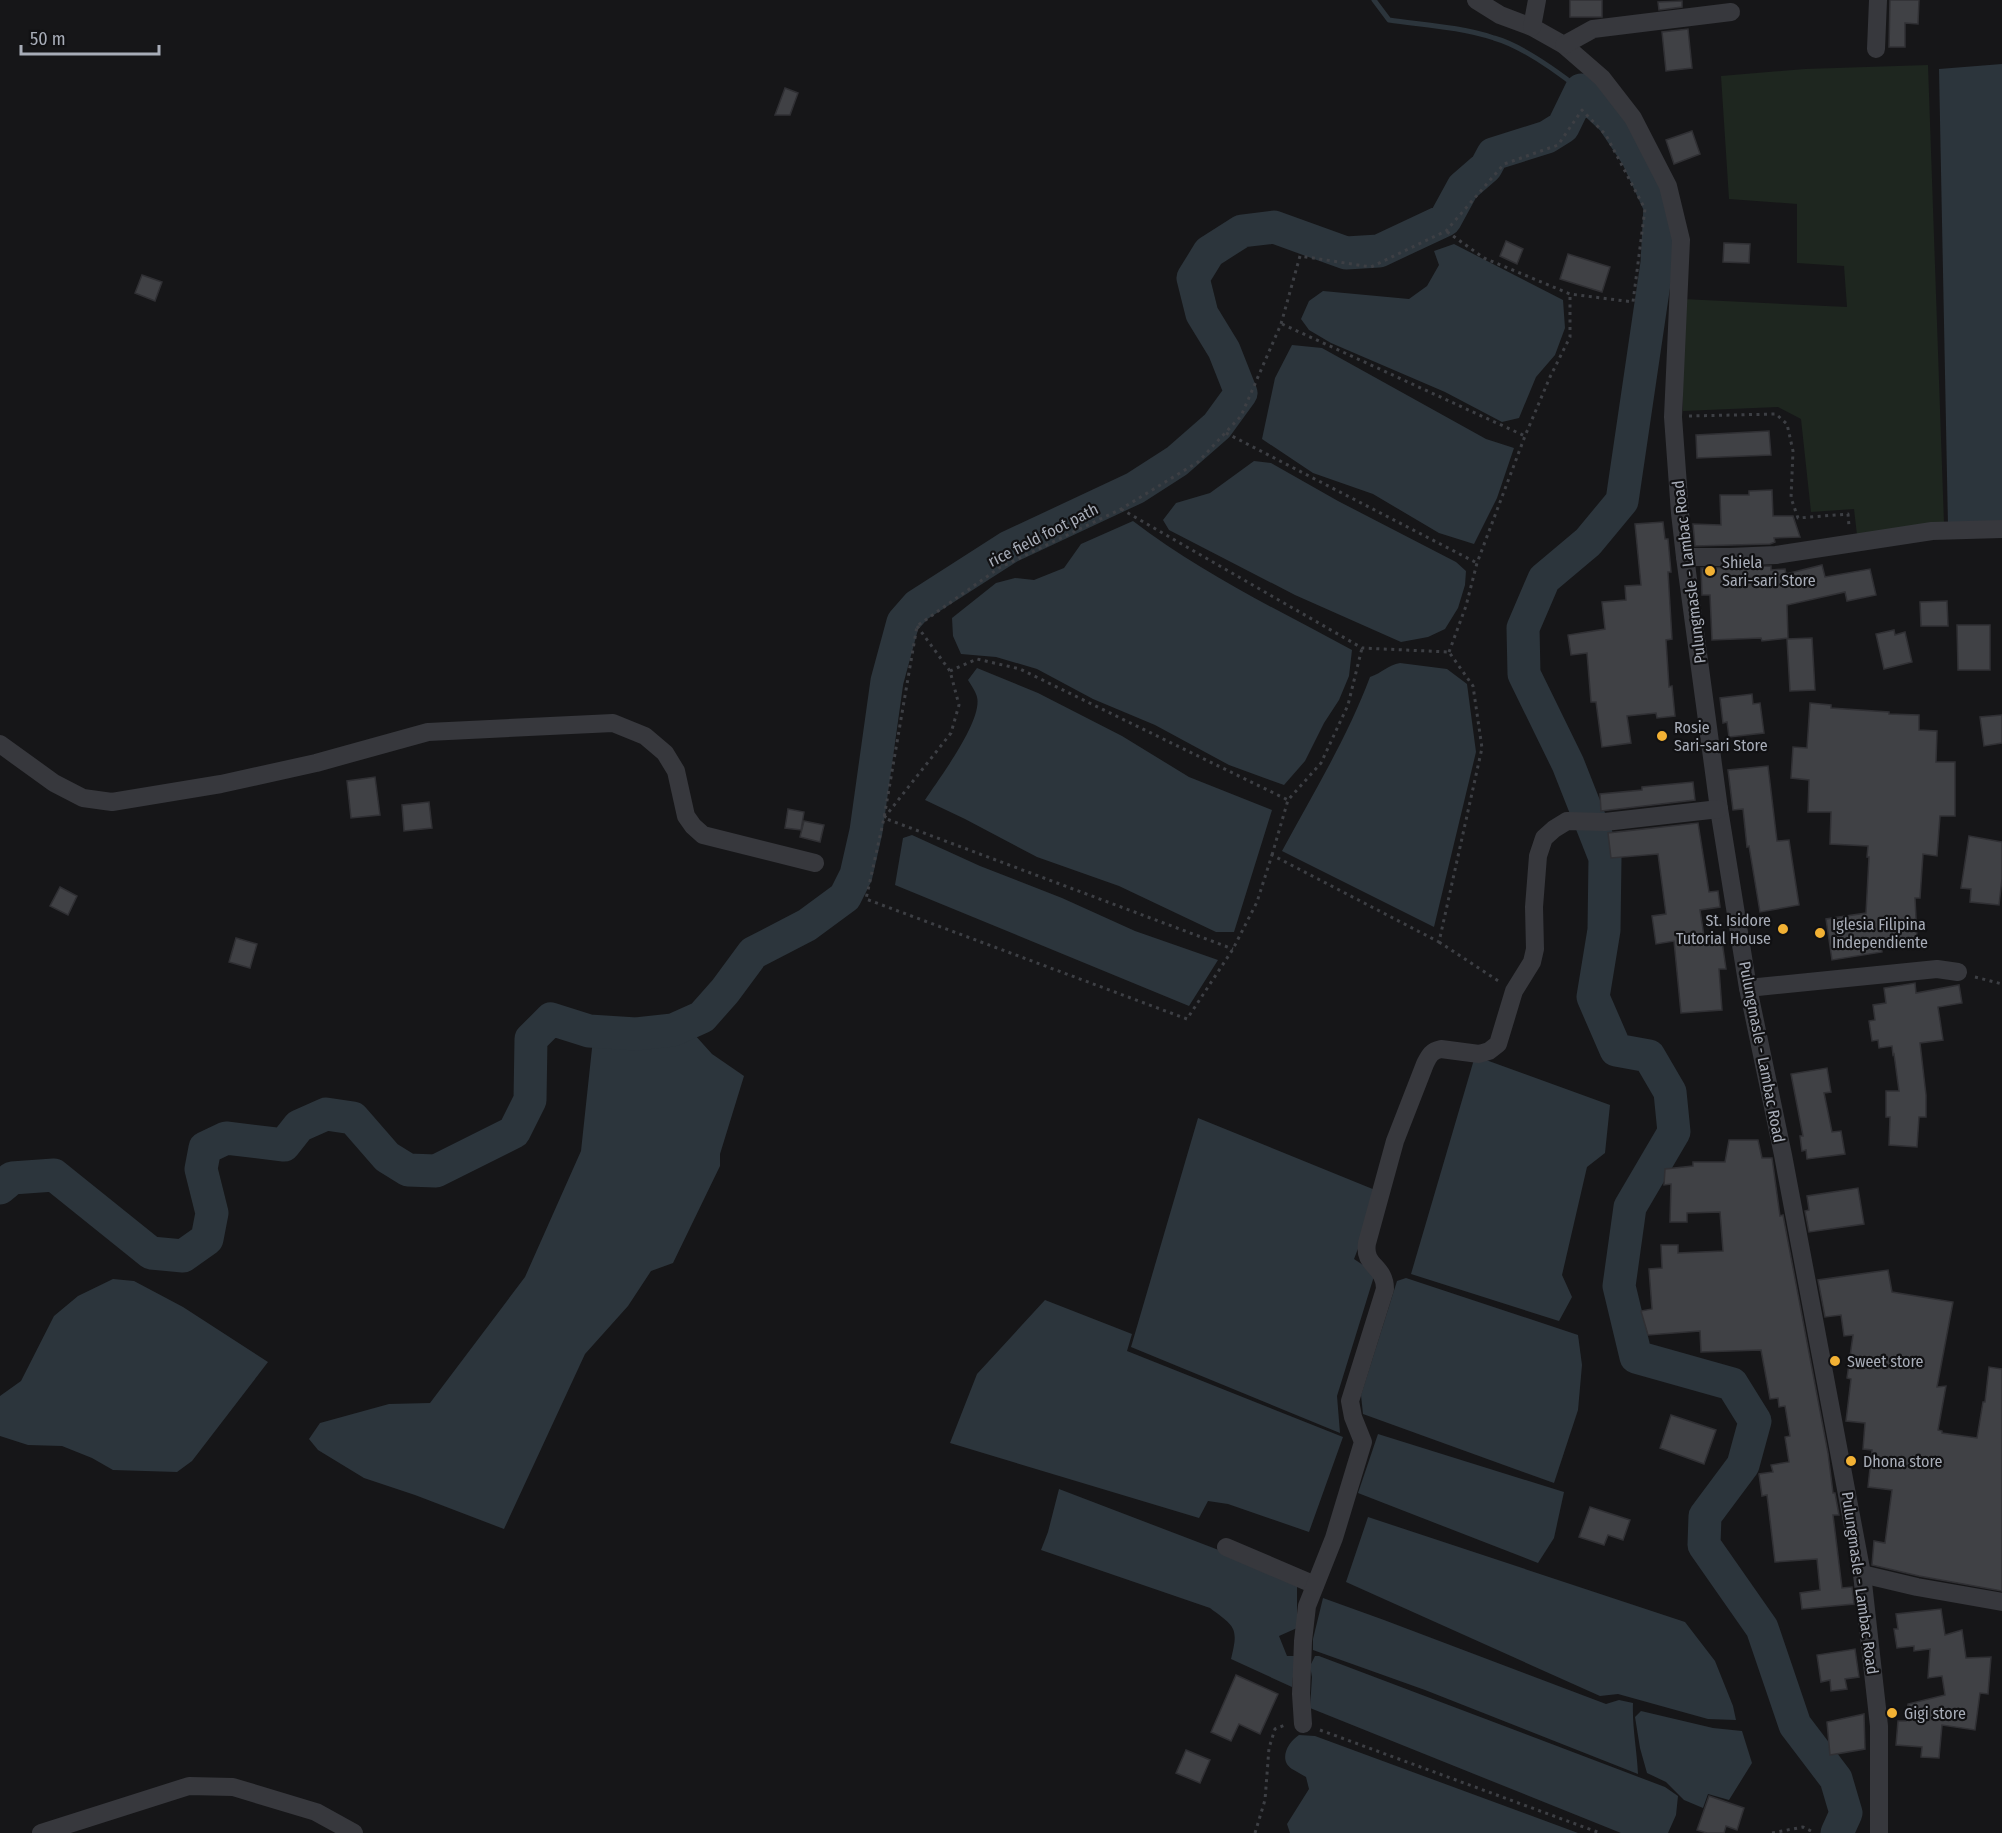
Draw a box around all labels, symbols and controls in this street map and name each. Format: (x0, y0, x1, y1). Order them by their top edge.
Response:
scale bar (21, 18, 159, 56)
text: 50 m (30, 28, 66, 50)
street label: Pulungmasle - Lambac Road (1668, 479, 1710, 665)
street label: rice field foot path (985, 499, 1101, 571)
place label: Shiela Sari-sari Store (1722, 553, 1816, 590)
marker: Shiela Sari-sari Store (1703, 564, 1717, 578)
place label: Rosie Sari-sari Store (1674, 718, 1768, 755)
marker: Rosie Sari-sari Store (1655, 729, 1669, 743)
place label: St. Isidore Tutorial House (1676, 911, 1771, 948)
place label: Iglesia Filipina Independiente (1832, 915, 1928, 952)
marker: St. Isidore Tutorial House (1776, 922, 1790, 936)
marker: Iglesia Filipina Independiente (1813, 926, 1827, 940)
street label: Pulungmasle - Lambac Road (1735, 960, 1789, 1144)
place label: Sweet store (1847, 1352, 1924, 1371)
marker: Sweet store (1828, 1354, 1842, 1368)
place label: Dhona store (1863, 1452, 1943, 1471)
marker: Dhona store (1844, 1454, 1858, 1468)
street label: Pulungmasle - Lambac Road (1838, 1490, 1882, 1676)
place label: Gigi store (1904, 1704, 1966, 1723)
marker: Gigi store (1885, 1706, 1899, 1720)

